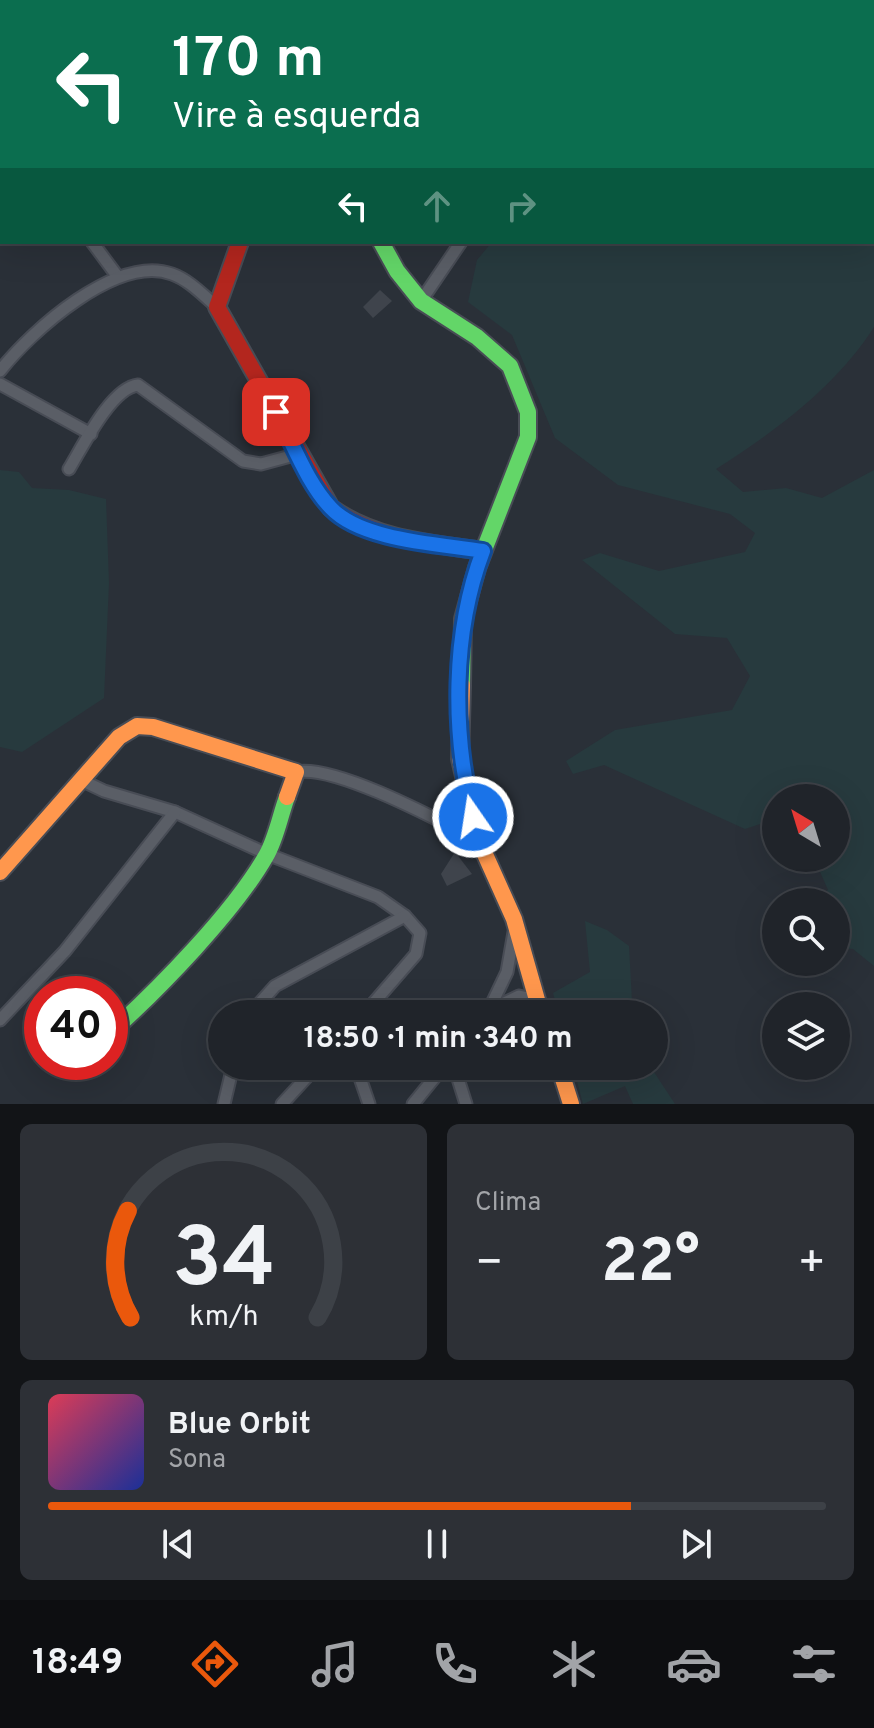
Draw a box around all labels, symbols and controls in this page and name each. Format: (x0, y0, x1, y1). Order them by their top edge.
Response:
text: 170 m (172, 26, 324, 96)
icon: left (40, 32, 144, 136)
text: Vire à esquerda (172, 95, 421, 141)
icon: left (331, 184, 375, 228)
icon: ahead (415, 184, 459, 228)
icon: right (499, 184, 543, 228)
pin (242, 378, 310, 446)
icon: arrive (254, 390, 298, 434)
position arrow (431, 775, 515, 859)
north arrow (762, 784, 850, 872)
map controls (762, 784, 850, 1080)
button: search (762, 888, 850, 976)
speed limit sign: 40 (24, 976, 128, 1080)
button: layers (762, 992, 850, 1080)
text: 18:50 · 1 min · 340 m (304, 1021, 572, 1058)
text: Clima (475, 1187, 541, 1220)
text: 34 (172, 1211, 275, 1316)
text: 22° (601, 1227, 700, 1303)
text: − (475, 1237, 503, 1293)
text: + (798, 1237, 826, 1293)
text: km/h (189, 1300, 258, 1336)
text: Blue Orbit (168, 1407, 311, 1444)
text: Sona (168, 1444, 226, 1477)
icon: previous (156, 1522, 200, 1566)
icon: pause (415, 1522, 459, 1566)
icon: next (674, 1522, 718, 1566)
icon: directions (187, 1636, 243, 1692)
icon: music (307, 1636, 363, 1692)
icon: phone (427, 1636, 483, 1692)
icon: climate (546, 1636, 602, 1692)
icon: car (666, 1636, 722, 1692)
icon: filters (786, 1636, 842, 1692)
text: 18:49 (32, 1641, 123, 1687)

